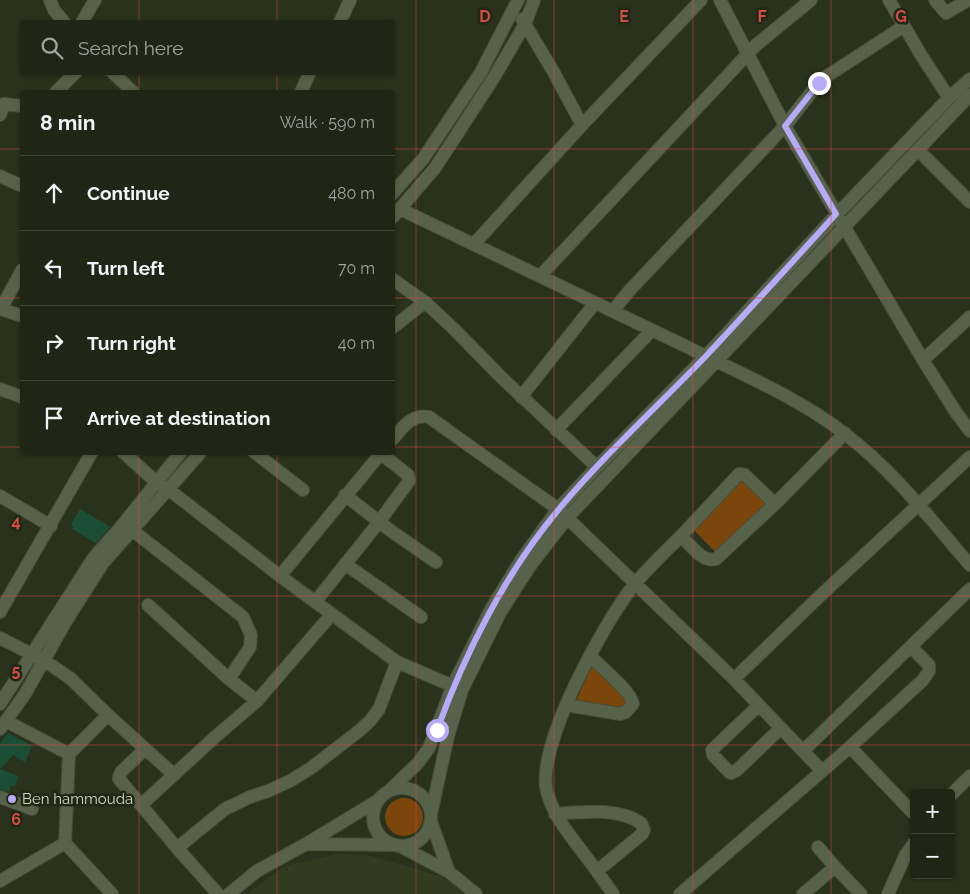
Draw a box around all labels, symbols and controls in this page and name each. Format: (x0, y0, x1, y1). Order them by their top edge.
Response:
text: D (479, 7, 491, 26)
text: E (619, 7, 629, 26)
text: F (757, 7, 767, 26)
text: G (895, 7, 907, 26)
search box (20, 20, 395, 75)
icon: search (38, 34, 66, 62)
text: Search here (78, 37, 184, 59)
route end (808, 72, 831, 95)
text: 8 min (40, 110, 95, 135)
text: Walk · 590 m (280, 113, 375, 132)
icon: ahead (40, 179, 68, 207)
text: Continue (87, 182, 170, 204)
text: 480 m (328, 184, 375, 203)
icon: left (40, 254, 68, 282)
text: Turn left (87, 257, 164, 279)
text: 70 m (338, 259, 375, 278)
icon: right (40, 329, 68, 357)
text: Turn right (87, 332, 176, 354)
text: 40 m (338, 334, 375, 353)
icon: arrive (40, 404, 68, 432)
text: Arrive at destination (87, 407, 271, 429)
text: 4 (11, 512, 21, 531)
text: 5 (12, 661, 21, 680)
route start (426, 719, 449, 742)
map controls (910, 789, 955, 879)
button: + (910, 789, 955, 834)
place label: Ben hammouda (22, 790, 133, 808)
marker: Ben hammouda (6, 793, 18, 805)
text: 6 (11, 810, 21, 829)
button: − (910, 834, 955, 879)

